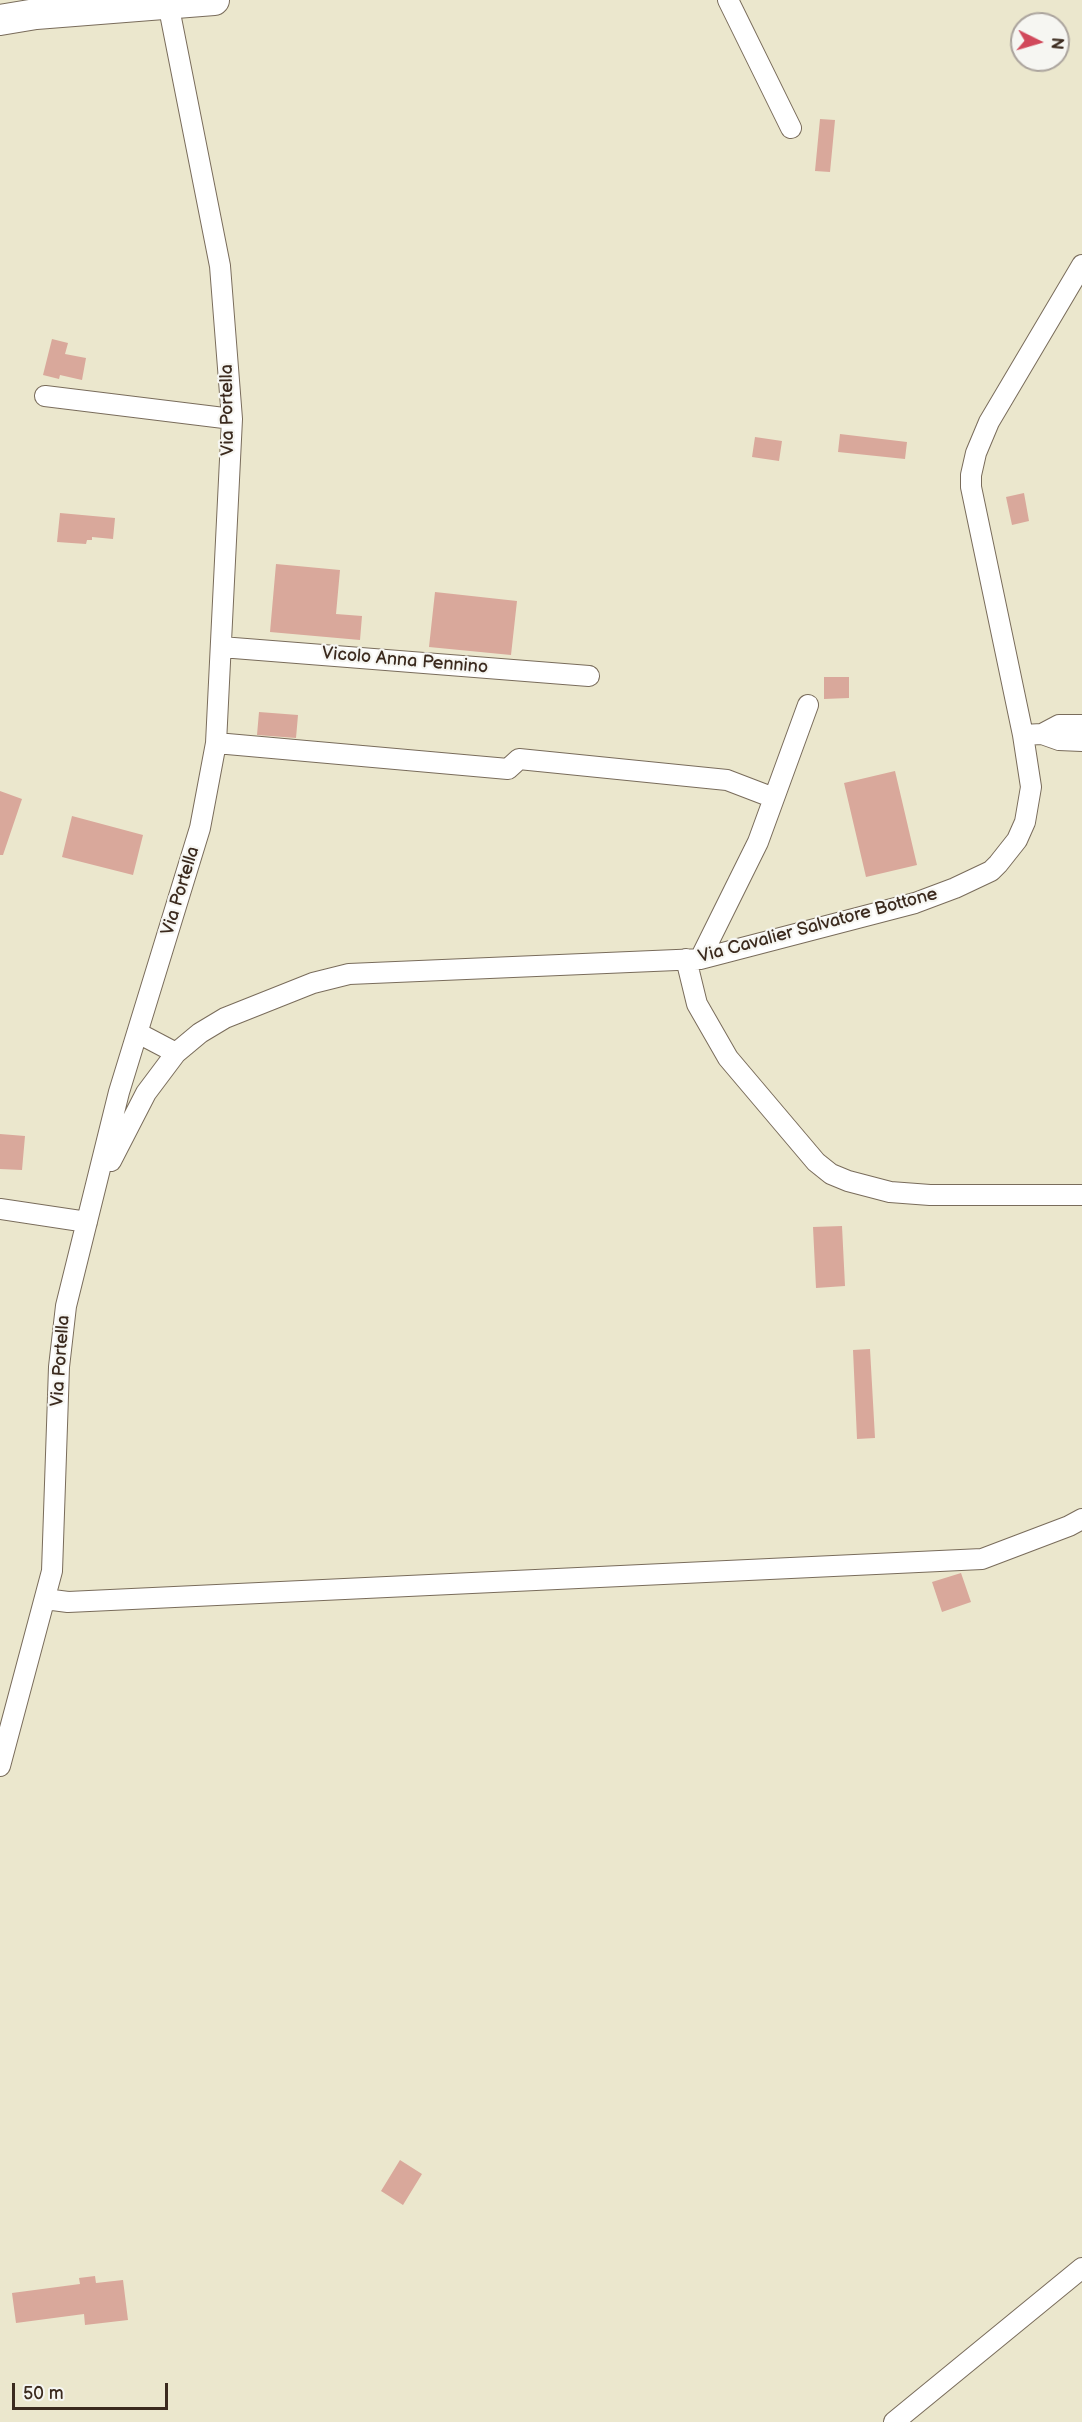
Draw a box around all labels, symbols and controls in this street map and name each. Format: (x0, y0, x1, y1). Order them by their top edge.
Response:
north arrow (1010, 12, 1070, 72)
text: N (1046, 37, 1066, 50)
street label: Via Portella (216, 364, 240, 456)
street label: Vicolo Anna Pennino (321, 643, 489, 679)
street label: Via Portella (157, 844, 205, 938)
street label: Via Cavalier Salvatore Bottone (696, 884, 940, 968)
street label: Via Portella (47, 1315, 75, 1407)
scale bar (15, 2371, 171, 2409)
text: 50 m (23, 2383, 64, 2404)

